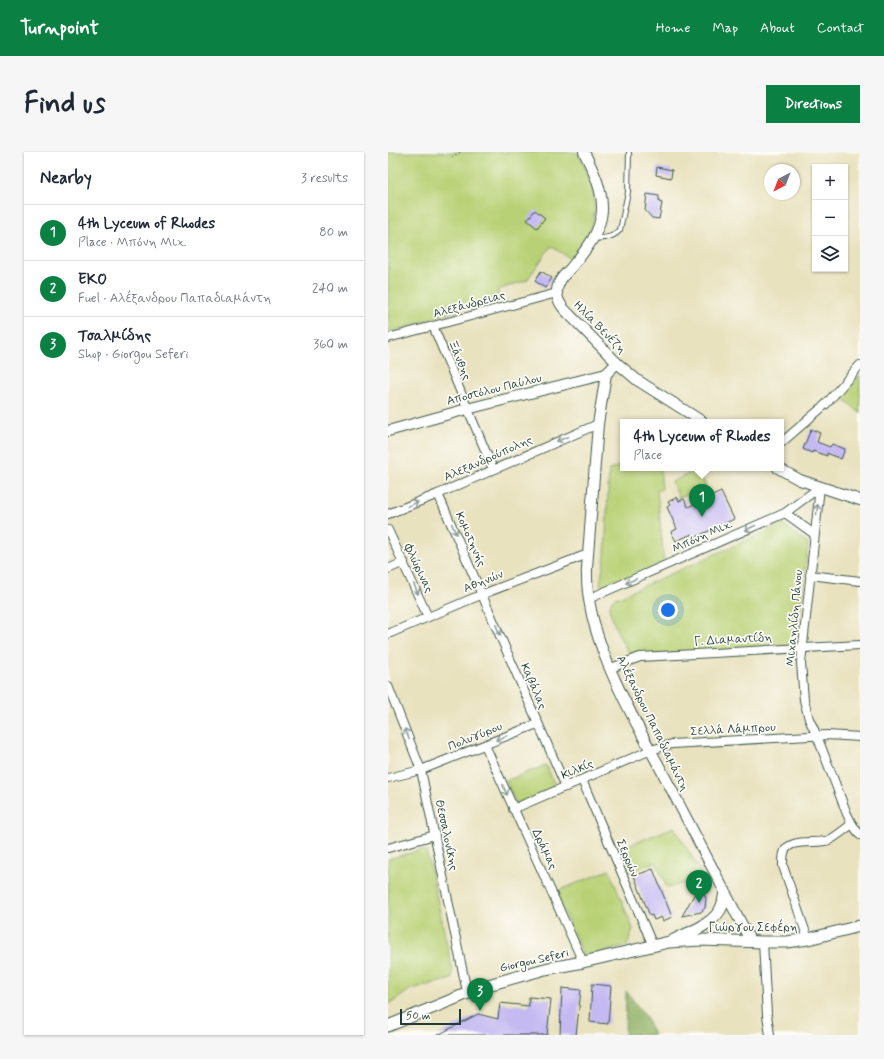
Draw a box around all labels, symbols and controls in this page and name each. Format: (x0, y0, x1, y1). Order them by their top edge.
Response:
text: Turnpoint (20, 16, 99, 41)
text: Home (656, 19, 690, 37)
text: Map (712, 19, 738, 37)
text: About (760, 19, 795, 37)
text: Contact (817, 19, 864, 37)
button: Directions (766, 85, 860, 123)
text: Find us (24, 86, 105, 123)
north arrow (764, 164, 800, 200)
map controls (812, 164, 848, 272)
button: + (812, 164, 848, 200)
text: Nearby (40, 167, 92, 189)
text: 3 results (301, 170, 348, 187)
button: − (812, 200, 848, 236)
text: 4th Lyceum of Rhodes (78, 214, 215, 234)
text: 1 (50, 224, 56, 241)
text: 80 m (319, 224, 348, 241)
text: Place · Μπόνη Μιχ. (78, 234, 187, 251)
button: layers (812, 236, 848, 272)
text: EKO (78, 270, 107, 290)
text: 2 (50, 280, 56, 297)
text: 240 m (312, 280, 348, 297)
street label: Αλεξάνδρειας (431, 288, 507, 322)
text: Fuel · Αλέξανδρου Παπαδιαμάντη (78, 290, 271, 307)
street label: Ηλία Βενέζη (569, 297, 630, 358)
text: Τσαλμίδης (78, 326, 151, 346)
text: 3 (50, 336, 56, 353)
text: 360 m (313, 336, 348, 353)
street label: Ξάνθης (444, 338, 474, 383)
text: Shop · Giorgou Seferi (78, 346, 189, 363)
street label: Αποστόλου Παύλου (445, 370, 544, 410)
popup (620, 419, 784, 471)
text: 4th Lyceum of Rhodes (633, 427, 771, 447)
street label: Αλεξανδρούπολης (442, 432, 535, 486)
one-way arrow (557, 436, 569, 443)
text: Place (633, 447, 662, 464)
pin: 1 (689, 484, 715, 517)
one-way arrow (407, 499, 419, 507)
one-way arrow (813, 504, 821, 517)
street label: Κομοτηνής (451, 509, 489, 569)
street label: Μπόνη Μιχ. (670, 516, 735, 557)
one-way arrow (451, 523, 458, 535)
one-way arrow (744, 525, 756, 532)
street label: Φλώρινας (399, 540, 436, 596)
street label: Αθηνών (461, 567, 506, 597)
street label: Μιχαηλίδη Πάνου (783, 568, 807, 667)
one-way arrow (625, 577, 637, 585)
one-way arrow (413, 583, 420, 595)
your location (658, 600, 678, 620)
one-way arrow (494, 623, 502, 635)
street label: Γ. Διαμαντίδη (694, 630, 773, 650)
street label: Αλέξανδρου Παπαδιαμάντη (612, 652, 693, 794)
street label: Καβάλας (516, 661, 550, 712)
street label: Πολυγύρου (446, 719, 505, 755)
street label: Σελλά Λάμπρου (690, 720, 777, 740)
one-way arrow (402, 728, 410, 740)
one-way arrow (496, 735, 508, 743)
street label: Κιλκίς (559, 756, 596, 784)
one-way arrow (502, 783, 509, 795)
street label: Θεσσαλονίκης (431, 798, 461, 872)
street label: Δράμας (528, 826, 560, 872)
street label: Σερρών (612, 837, 642, 880)
pin: 2 (686, 870, 712, 903)
street label: Γιώργου Σεφέρη (708, 919, 798, 936)
street label: Giorgou Seferi (498, 945, 571, 977)
pin: 3 (467, 978, 493, 1011)
scale bar (400, 1007, 461, 1026)
text: 50 m (406, 1009, 431, 1023)

